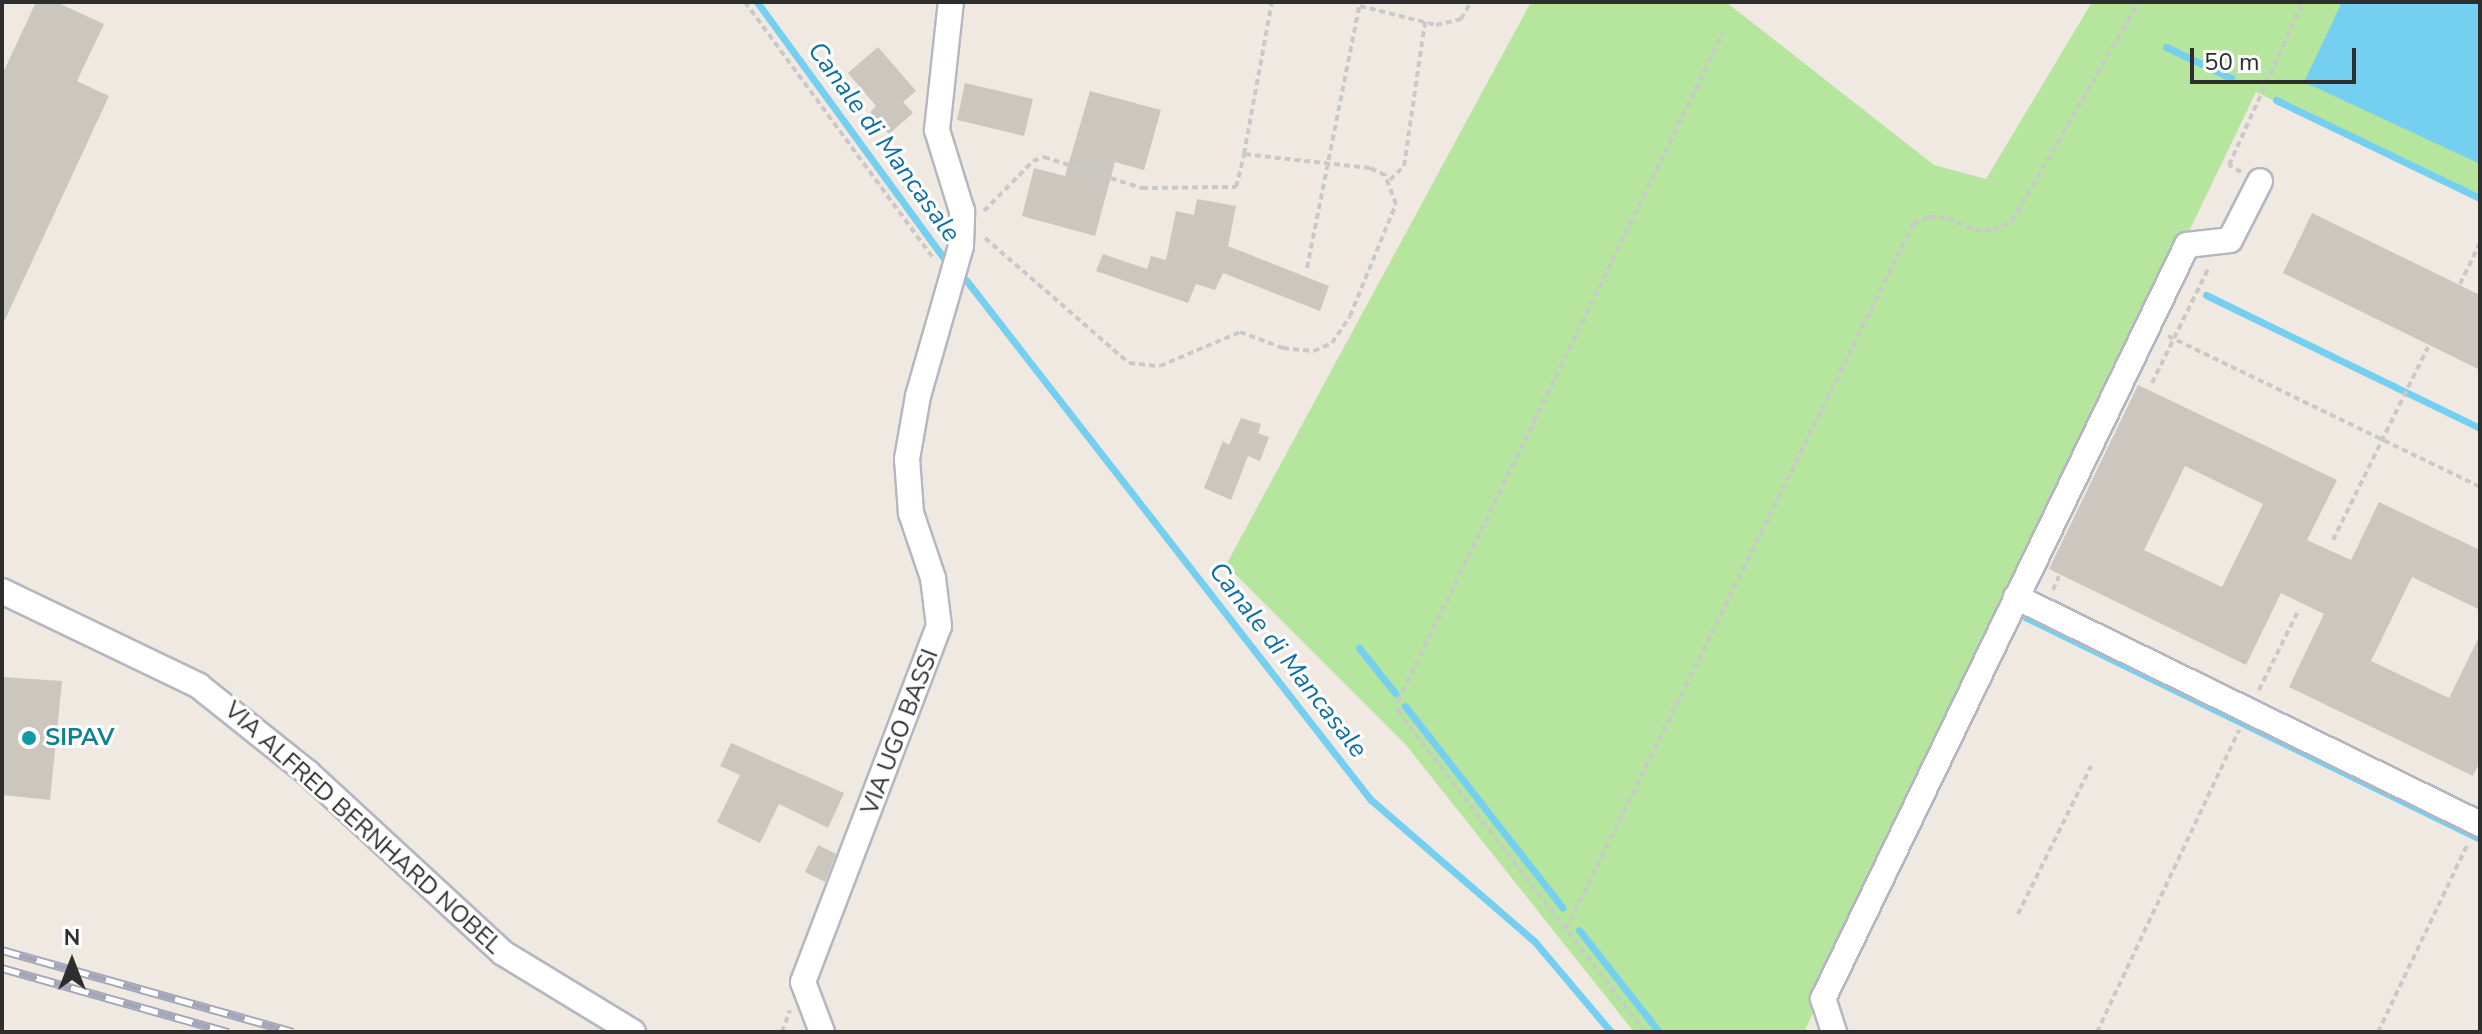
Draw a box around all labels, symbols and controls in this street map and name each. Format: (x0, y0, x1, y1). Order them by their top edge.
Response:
scale bar (2194, 32, 2360, 82)
water label: Canale di Mancasale (801, 36, 967, 248)
text: 50 m (2204, 46, 2260, 78)
water label: Canale di Mancasale (1202, 556, 1374, 764)
street label: VIA UGO BASSI (855, 645, 945, 819)
street label: VIA ALFRED BERNHARD NOBEL (218, 696, 508, 960)
place label: SIPAV (45, 724, 114, 752)
marker: SIPAV (20, 729, 38, 747)
north arrow (32, 922, 112, 1002)
text: N (64, 923, 80, 953)

